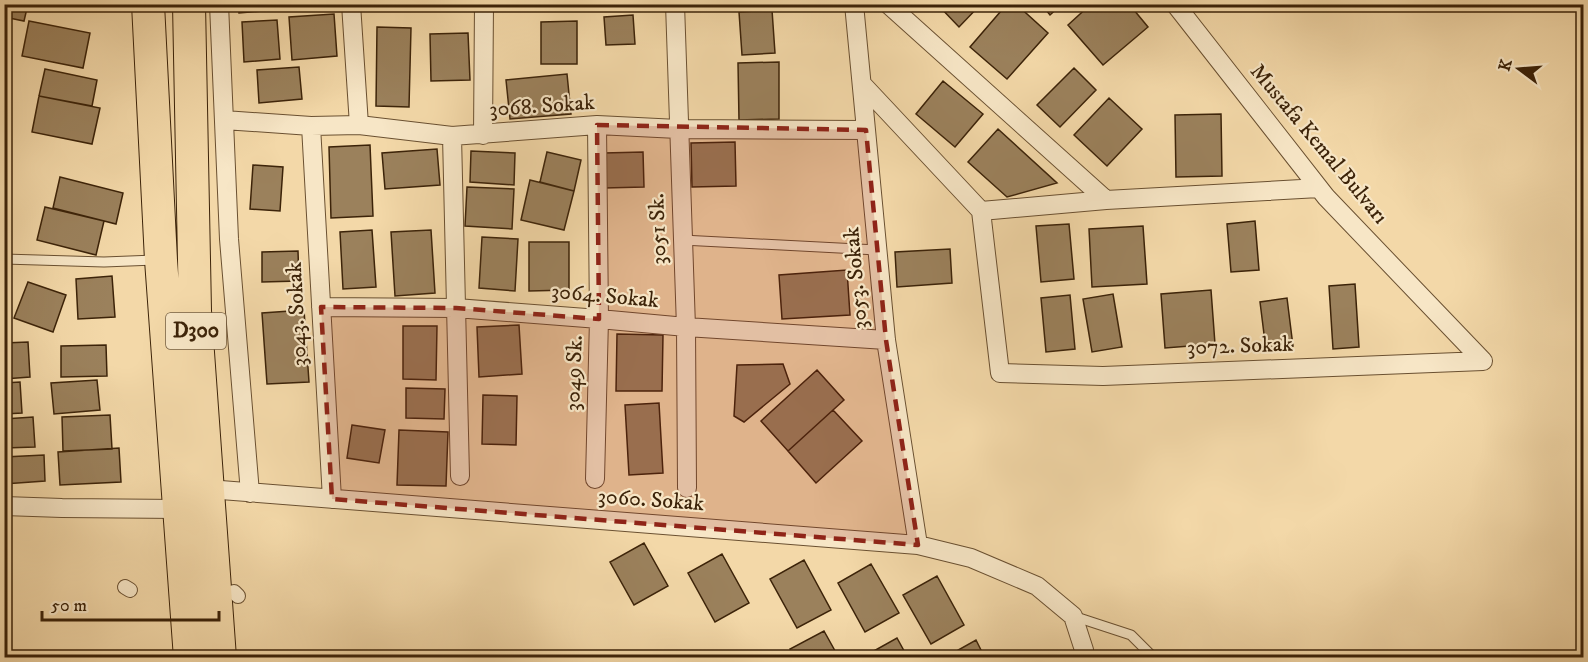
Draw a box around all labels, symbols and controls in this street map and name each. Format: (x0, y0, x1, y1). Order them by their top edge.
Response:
north arrow (1489, 39, 1549, 99)
text: K (1494, 56, 1517, 73)
street label: Mustafa Kemal Bulvarı (1244, 58, 1394, 230)
street label: 3068. Sokak (488, 89, 596, 123)
street label: 3051 Sk. (643, 193, 673, 265)
street label: 3053. Sokak (838, 226, 874, 330)
street label: 3043. Sokak (281, 261, 313, 367)
street label: 3064. Sokak (550, 278, 660, 314)
road number: D300 (166, 313, 226, 349)
street label: 3072. Sokak (1187, 331, 1294, 361)
street label: 3049 Sk. (559, 335, 589, 411)
street label: 3060. Sokak (597, 483, 705, 517)
scale bar (42, 584, 219, 622)
text: 50 m (51, 595, 87, 617)

